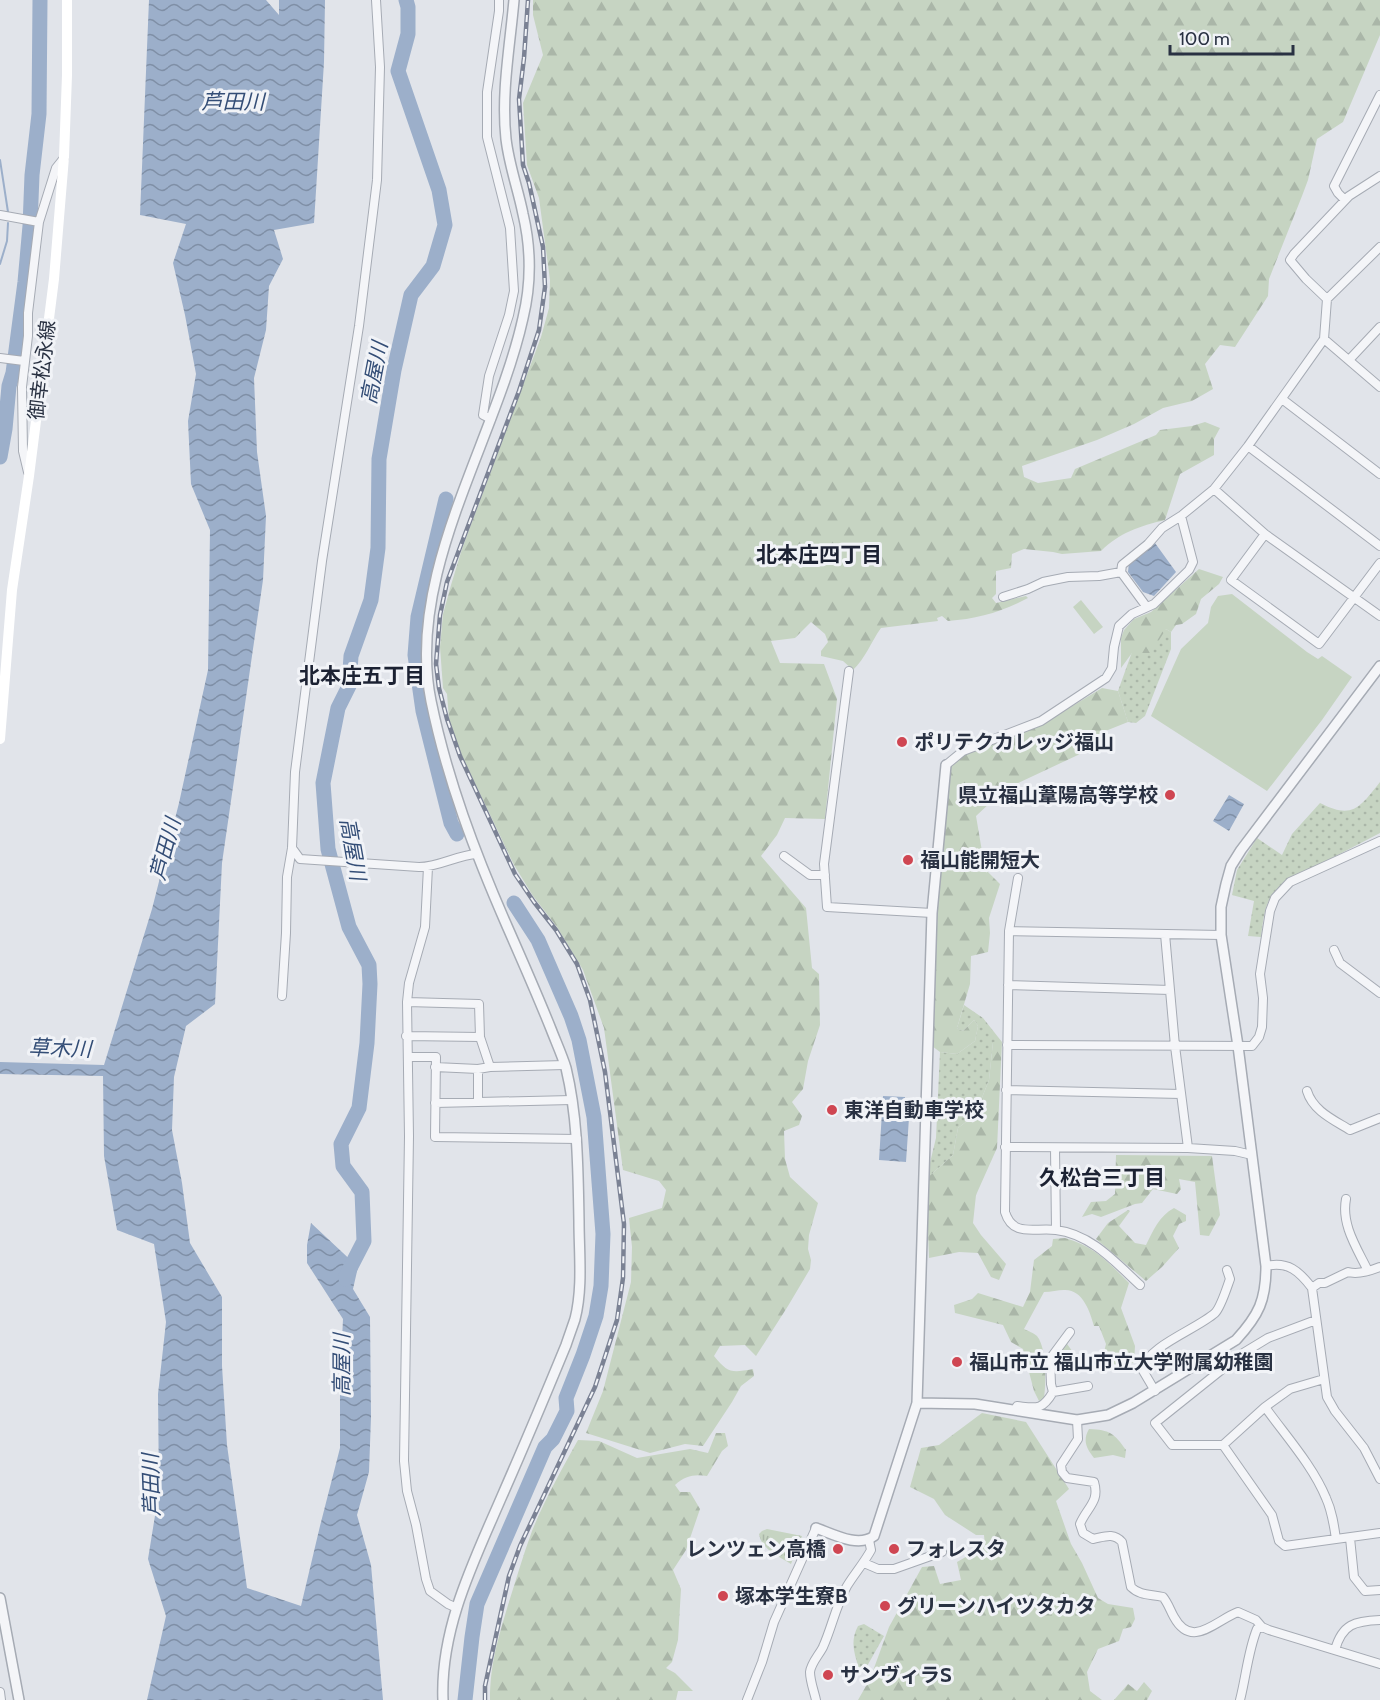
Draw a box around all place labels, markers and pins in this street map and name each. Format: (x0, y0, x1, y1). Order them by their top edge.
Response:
place label: ポリテクカレッジ福山 (914, 730, 1114, 754)
marker: ポリテクカレッジ福山 (895, 735, 909, 749)
place label: 県立福山葦陽高等学校 (958, 783, 1158, 807)
marker: 県立福山葦陽高等学校 (1163, 788, 1177, 802)
place label: 福山能開短大 (920, 848, 1040, 872)
marker: 福山能開短大 (901, 853, 915, 867)
place label: 東洋自動車学校 (844, 1098, 984, 1122)
marker: 東洋自動車学校 (825, 1103, 839, 1117)
place label: 福山市立 福山市立大学附属幼稚園 (969, 1350, 1274, 1374)
marker: 福山市立 福山市立大学附属幼稚園 (950, 1355, 964, 1369)
place label: レンツェン高橋 (686, 1537, 826, 1561)
place label: フォレスタ (906, 1537, 1006, 1561)
marker: レンツェン高橋 (831, 1542, 845, 1556)
marker: フォレスタ (887, 1542, 901, 1556)
place label: 塚本学生寮B (735, 1584, 848, 1608)
marker: 塚本学生寮B (716, 1589, 730, 1603)
place label: グリーンハイツタカタ (897, 1594, 1096, 1618)
marker: グリーンハイツタカタ (878, 1599, 892, 1613)
place label: サンヴィラS (840, 1663, 952, 1687)
marker: サンヴィラS (821, 1668, 835, 1682)

